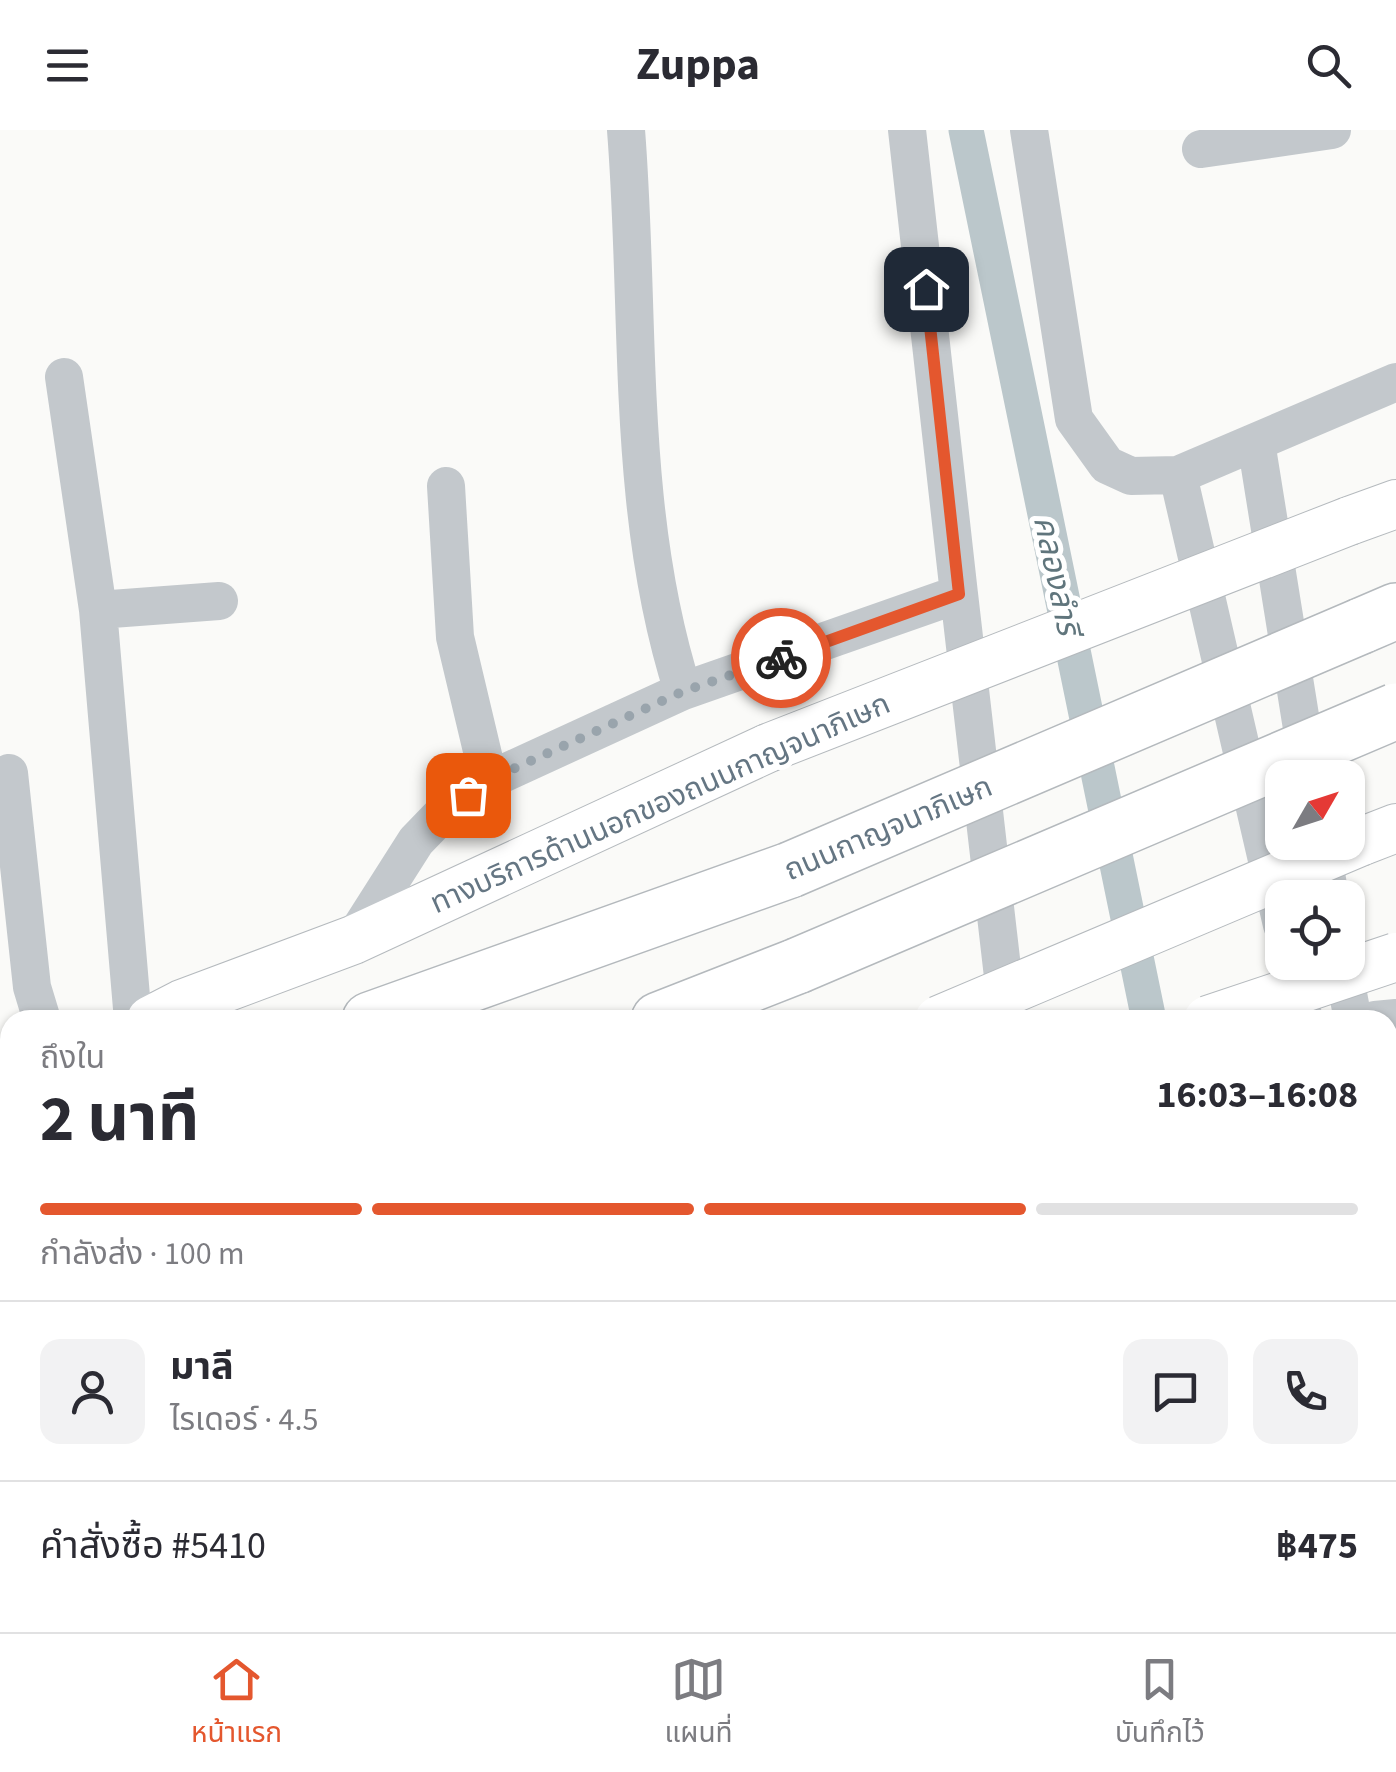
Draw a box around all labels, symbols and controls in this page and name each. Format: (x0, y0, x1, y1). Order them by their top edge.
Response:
text: Zuppa (636, 33, 760, 97)
icon: menu (40, 38, 95, 93)
icon: search (1301, 38, 1356, 93)
pin (884, 247, 969, 332)
icon: home (899, 262, 954, 317)
water label: คลองลำรี (1021, 512, 1092, 644)
courier (731, 608, 831, 708)
icon: bike (754, 631, 809, 686)
street label: ทางบริการด้านนอกของถนนกาญจนาภิเษก (425, 685, 895, 921)
pin (426, 753, 511, 838)
north arrow (1265, 760, 1365, 860)
map controls (1265, 760, 1365, 980)
icon: bag (441, 768, 496, 823)
street label: ถนนกาญจนาภิเษก (779, 768, 997, 888)
button: locate (1265, 880, 1365, 980)
text: ถึงใน (40, 1035, 105, 1081)
text: 16:03–16:08 (1156, 1068, 1358, 1122)
text: 2 นาที (40, 1073, 199, 1166)
text: กำลังส่ง · 100 m (40, 1231, 245, 1277)
button: person (40, 1339, 145, 1444)
button: chat (1123, 1339, 1228, 1444)
button: phone (1253, 1339, 1358, 1444)
text: มาลี (170, 1340, 234, 1394)
text: ไรเดอร์ · 4.5 (170, 1397, 318, 1443)
text: คำสั่งซื้อ #5410 (40, 1519, 266, 1573)
text: ฿475 (1276, 1519, 1358, 1573)
tab: หน้าแรก (191, 1652, 282, 1755)
tab: แผนที่ (664, 1652, 733, 1755)
tab: บันทึกไว้ (1115, 1652, 1205, 1755)

